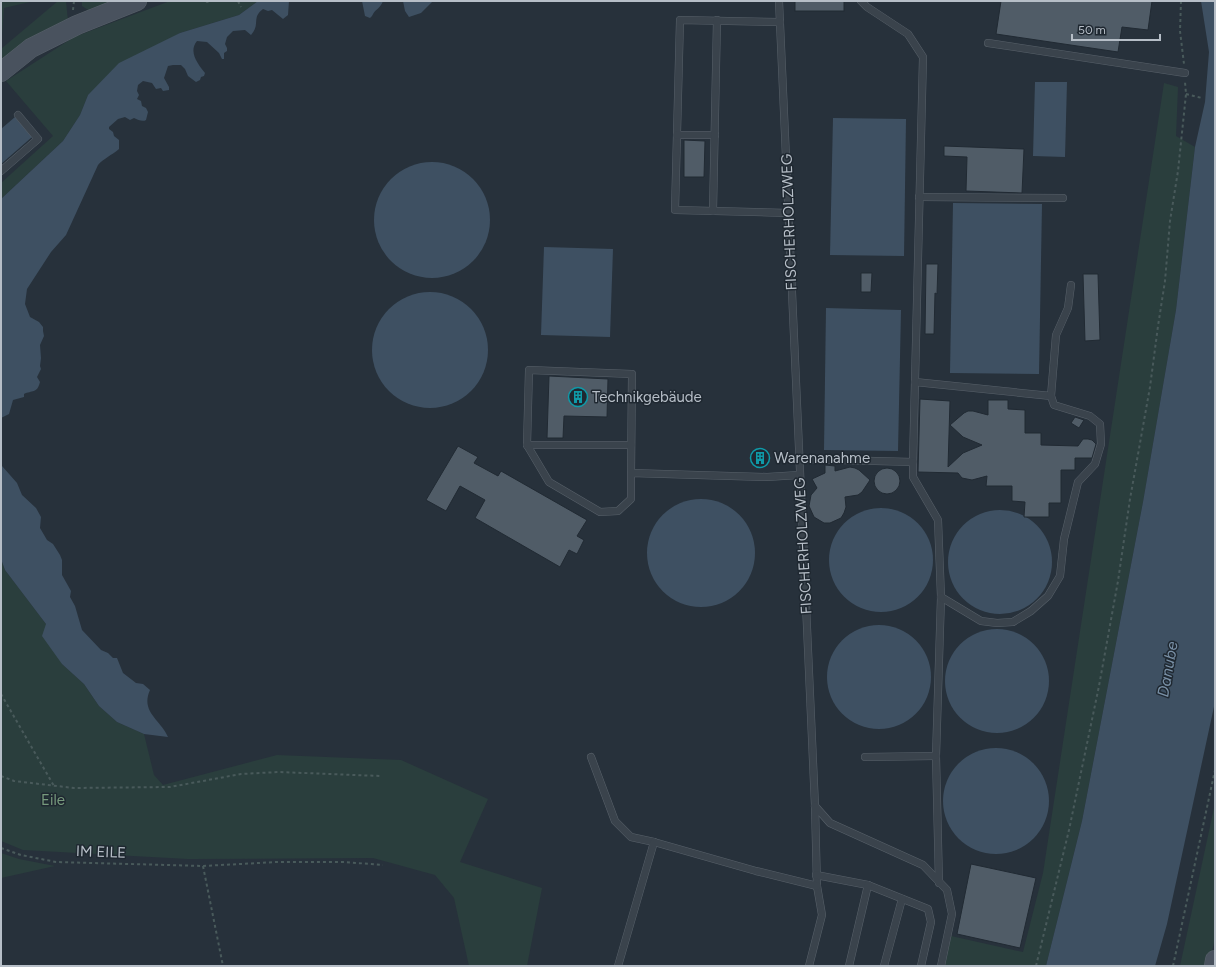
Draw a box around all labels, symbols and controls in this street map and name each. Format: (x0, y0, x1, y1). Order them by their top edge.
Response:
scale bar (1072, 16, 1160, 42)
text: 50 m (1078, 23, 1106, 37)
street label: FISCHERHOLZWEG (778, 153, 800, 291)
building icon: Technikgebäude (567, 386, 589, 408)
place label: Technikgebäude (592, 388, 702, 406)
building icon: Warenanahme (749, 447, 771, 469)
place label: Warenanahme (774, 449, 870, 467)
street label: FISCHERHOLZWEG (790, 477, 816, 615)
water label: Danube (1153, 639, 1182, 699)
park label: Eile (41, 791, 65, 809)
street label: IM EILE (76, 842, 126, 862)

